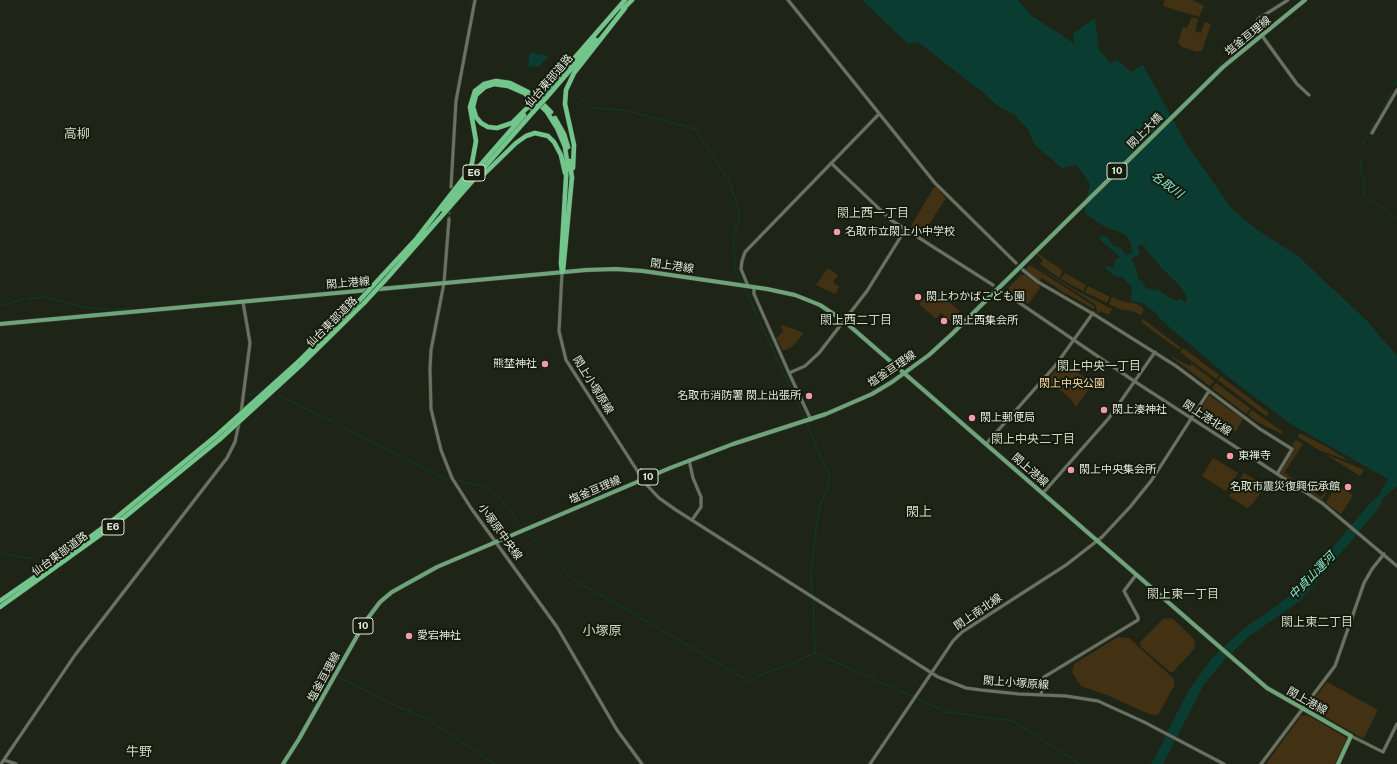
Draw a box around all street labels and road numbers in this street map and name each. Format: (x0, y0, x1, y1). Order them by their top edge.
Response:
street label: 塩釜亘理線 (1222, 14, 1274, 58)
street label: 仙台東部道路 (522, 52, 576, 110)
street label: 閖上大橋 (1125, 111, 1165, 151)
road number: 10 (1107, 163, 1127, 179)
road number: E6 (463, 165, 485, 181)
street label: 閖上港線 (649, 256, 695, 276)
street label: 閖上港線 (326, 275, 370, 291)
street label: 仙台東部道路 (304, 294, 360, 350)
street label: 塩釜亘理線 (866, 348, 918, 390)
street label: 閖上小塚原線 (570, 354, 616, 416)
street label: 閖上港北線 (1180, 397, 1234, 439)
street label: 閖上港線 (1009, 451, 1051, 489)
road number: 10 (638, 469, 658, 485)
street label: 塩釜亘理線 (567, 473, 623, 507)
street label: 小塚原中央線 (475, 501, 525, 563)
road number: E6 (102, 519, 124, 535)
street label: 仙台東部道路 (29, 529, 91, 579)
street label: 閖上南北線 (952, 591, 1004, 633)
road number: 10 (353, 618, 373, 634)
street label: 塩釜亘理線 (305, 650, 343, 704)
street label: 閖上小塚原線 (983, 674, 1049, 692)
street label: 閖上港線 (1285, 685, 1329, 717)

